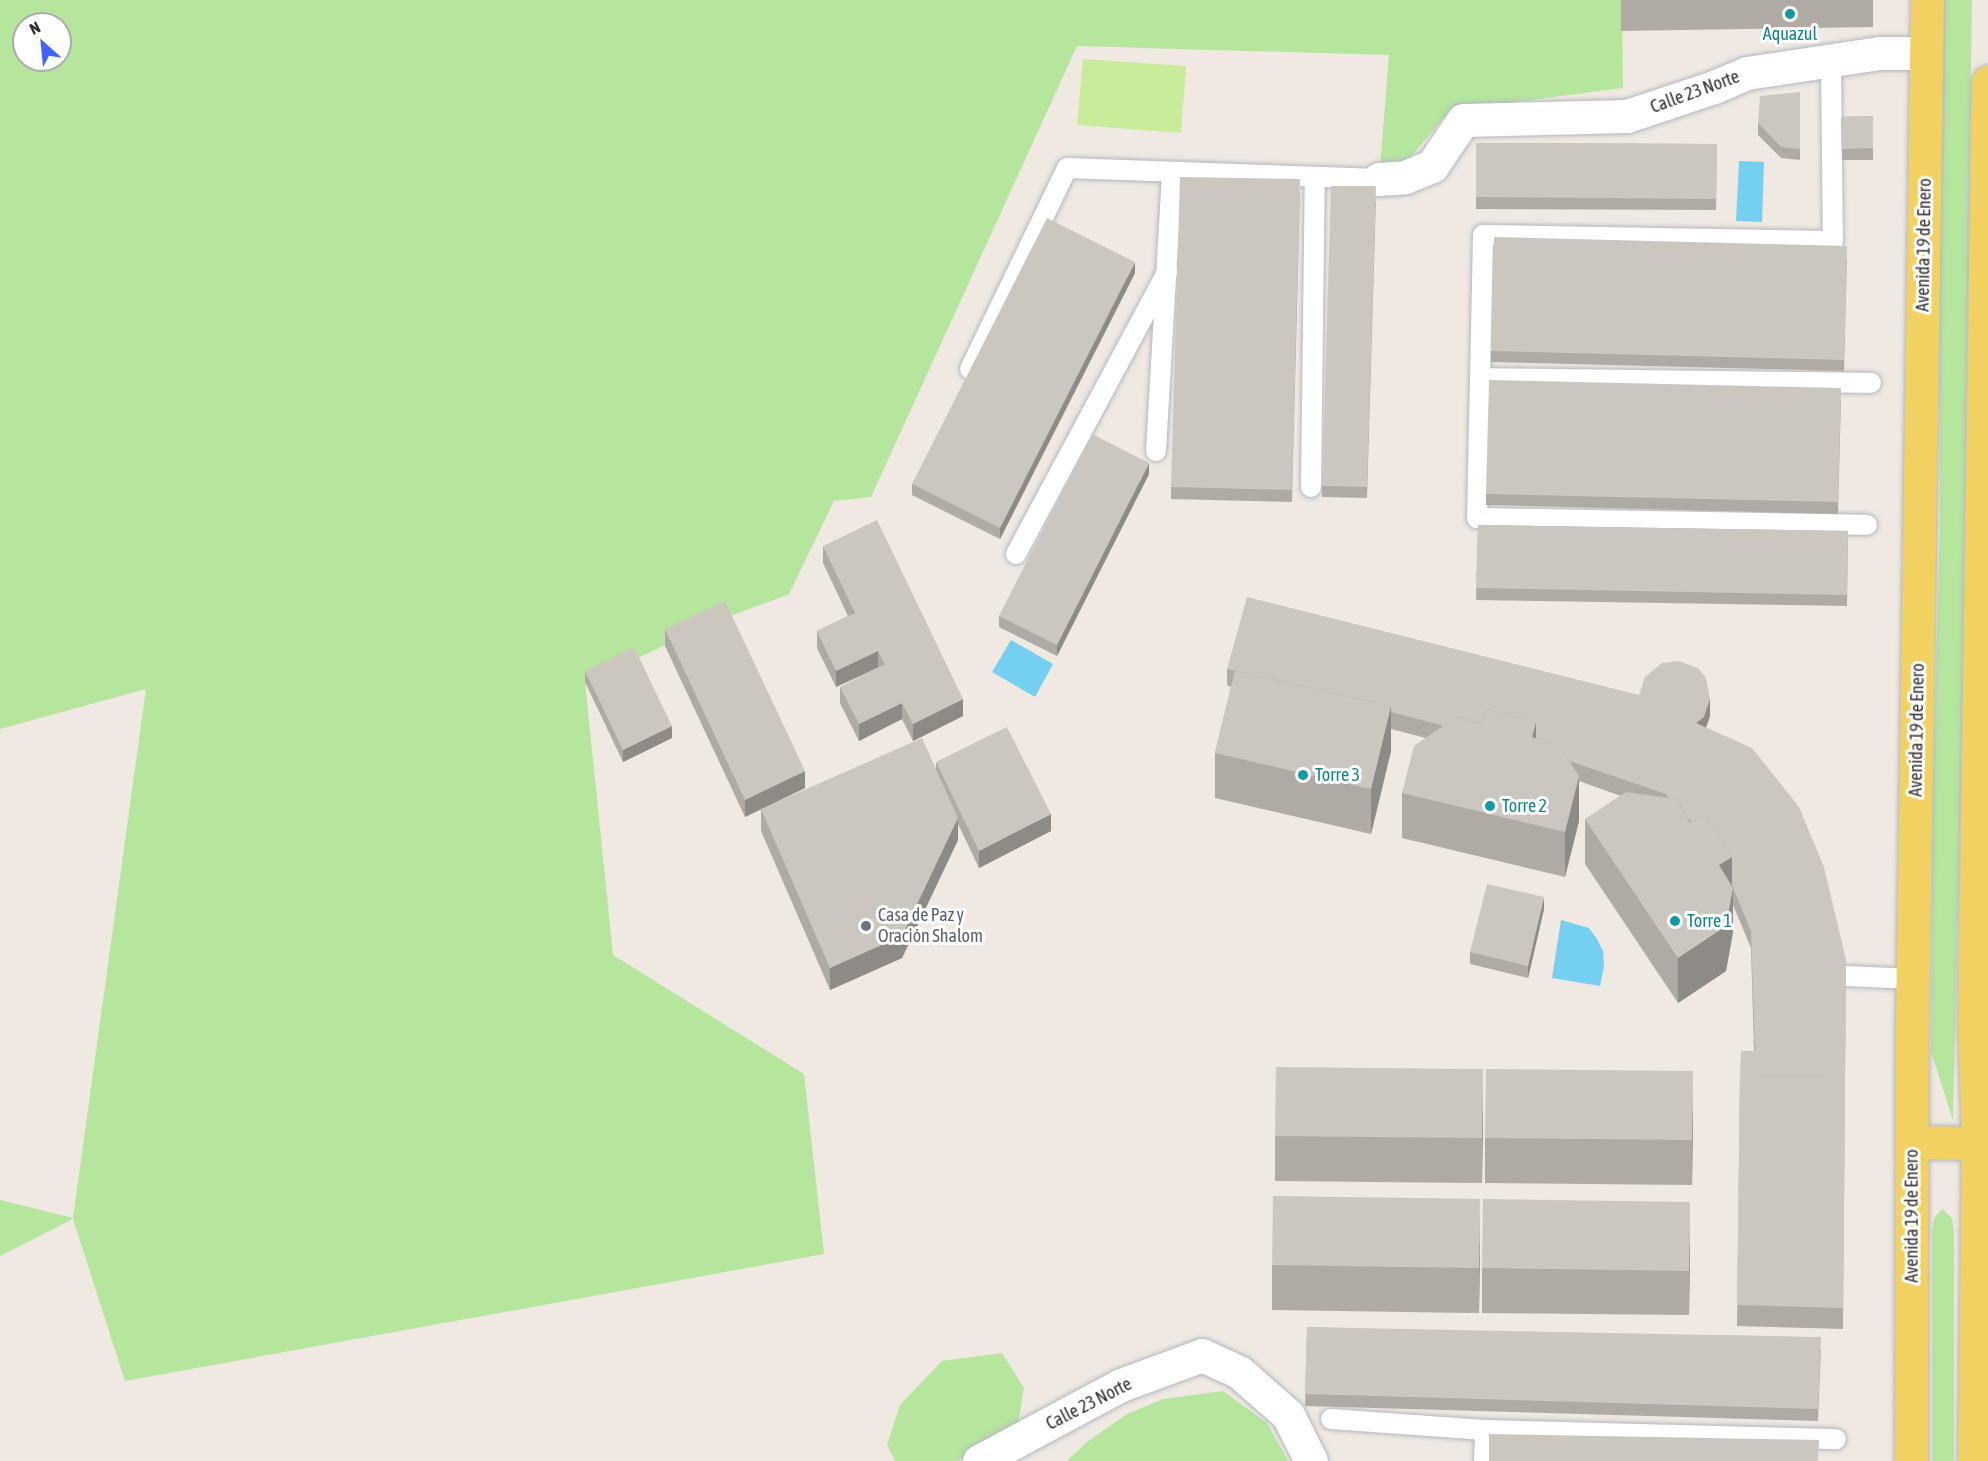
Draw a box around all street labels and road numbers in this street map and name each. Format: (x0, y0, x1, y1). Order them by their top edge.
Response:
street label: Calle 23 Norte (1647, 66, 1743, 118)
street label: Avenida 19 de Enero (1912, 178, 1936, 312)
street label: Avenida 19 de Enero (1905, 663, 1929, 797)
street label: Avenida 19 de Enero (1901, 1149, 1923, 1283)
street label: Calle 23 Norte (1043, 1373, 1135, 1435)

